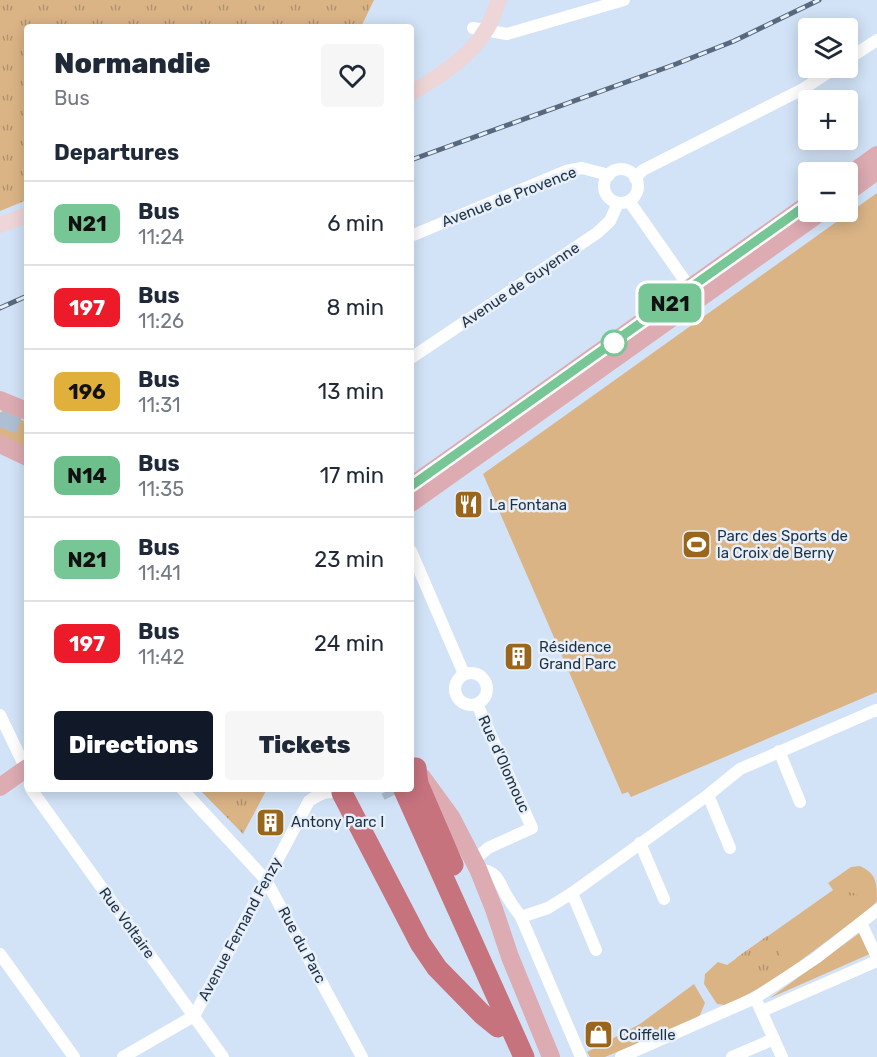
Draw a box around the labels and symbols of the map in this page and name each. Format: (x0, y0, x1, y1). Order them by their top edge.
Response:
street label: Avenue de Provence (439, 163, 579, 231)
street label: Avenue de Guyenne (457, 239, 583, 331)
line badge: N21 (636, 284, 704, 322)
unlabelled marker (601, 330, 627, 356)
restaurant icon: La Fontana (452, 489, 484, 521)
place label: La Fontana (489, 496, 567, 514)
place label: Parc des Sports de la Croix de Berny (717, 527, 848, 562)
sports icon: Parc des Sports de la Croix de Berny (680, 529, 712, 561)
place label: Résidence Grand Parc (539, 638, 616, 673)
building icon: Résidence Grand Parc (502, 640, 534, 672)
street label: Rue d'Olomouc (474, 712, 534, 816)
building icon: Antony Parc I (254, 806, 286, 838)
place label: Antony Parc I (291, 813, 384, 831)
street label: Avenue Fernand Fenzy (195, 854, 285, 1004)
street label: Rue Voltaire (95, 884, 159, 962)
street label: Rue du Parc (274, 904, 330, 986)
shop icon: Coiffelle (582, 1019, 614, 1051)
place label: Coiffelle (619, 1026, 676, 1044)

